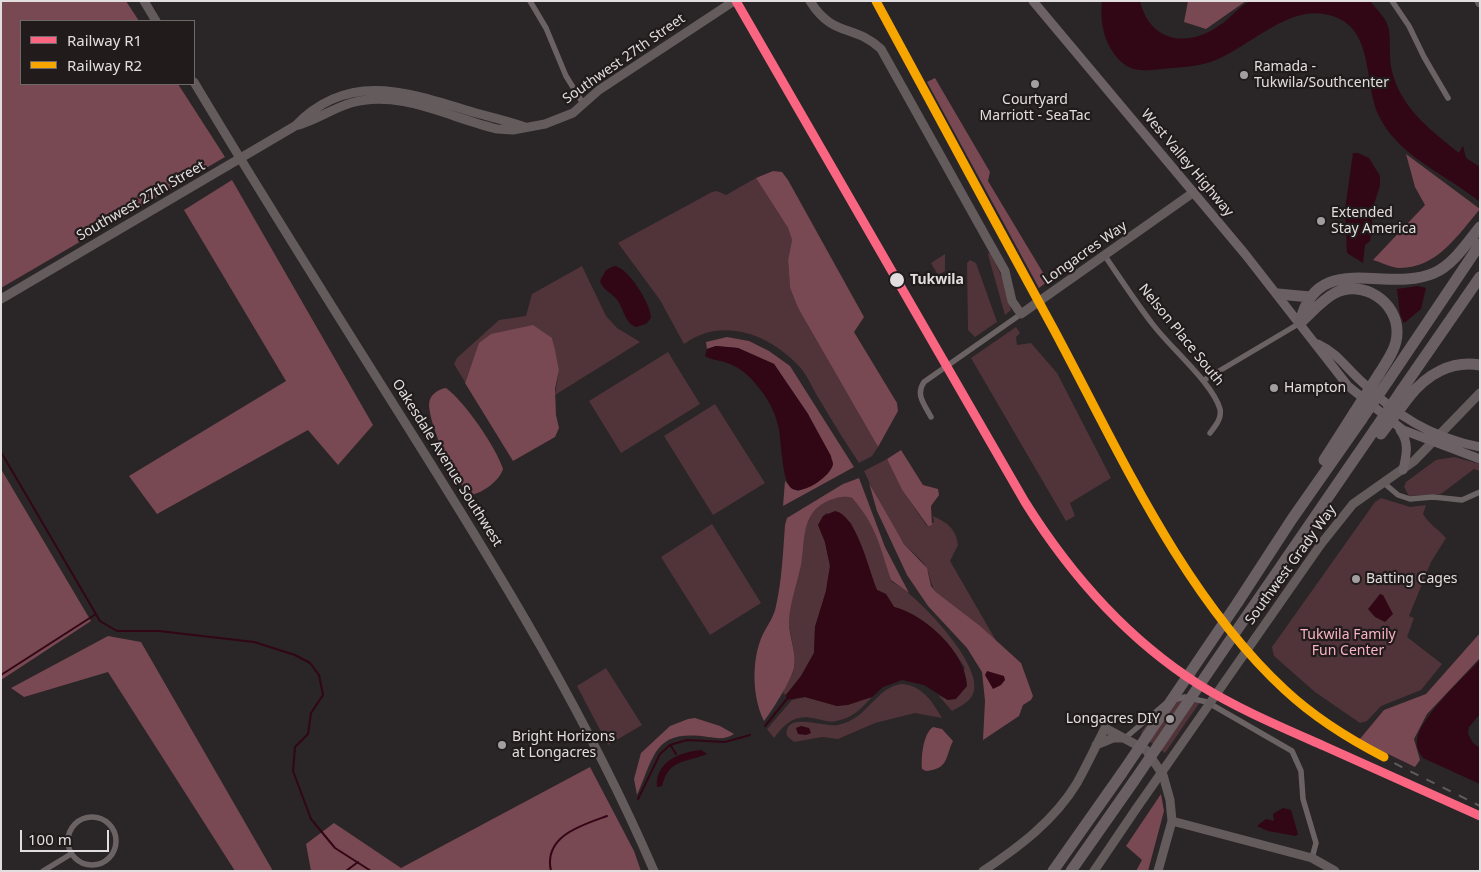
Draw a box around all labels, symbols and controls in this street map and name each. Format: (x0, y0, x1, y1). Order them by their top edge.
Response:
street label: Southwest 27th Street (560, 10, 688, 108)
legend (20, 20, 195, 85)
text: Railway R1 (67, 30, 142, 50)
text: Railway R2 (67, 55, 142, 75)
place label: Ramada - Tukwila/Southcenter (1254, 59, 1389, 92)
marker: Ramada - Tukwila/Southcenter (1238, 69, 1250, 81)
marker: Courtyard Marriott - SeaTac (1029, 78, 1041, 90)
place label: Courtyard Marriott - SeaTac (980, 92, 1090, 124)
street label: West Valley Highway (1137, 106, 1237, 220)
street label: Southwest 27th Street (74, 157, 208, 245)
place label: Extended Stay America (1331, 205, 1416, 238)
marker: Extended Stay America (1315, 215, 1327, 227)
street label: Longacres Way (1040, 218, 1130, 288)
marker: Tukwila (888, 271, 906, 289)
place label: Tukwila (910, 272, 964, 288)
street label: Nelson Place South (1135, 281, 1227, 389)
street label: Oakesdale Avenue Southwest (388, 376, 506, 550)
place label: Hampton (1284, 380, 1346, 396)
marker: Hampton (1268, 382, 1280, 394)
street label: Southwest Grady Way (1242, 502, 1340, 628)
place label: Batting Cages (1366, 571, 1457, 587)
marker: Batting Cages (1350, 573, 1362, 585)
park label: Tukwila Family Fun Center (1300, 627, 1396, 660)
place label: Longacres DIY (1066, 711, 1160, 727)
marker: Longacres DIY (1164, 713, 1176, 725)
place label: Bright Horizons at Longacres (512, 729, 615, 762)
marker: Bright Horizons at Longacres (496, 739, 508, 751)
scale bar (22, 820, 111, 852)
text: 100 m (28, 829, 72, 849)

